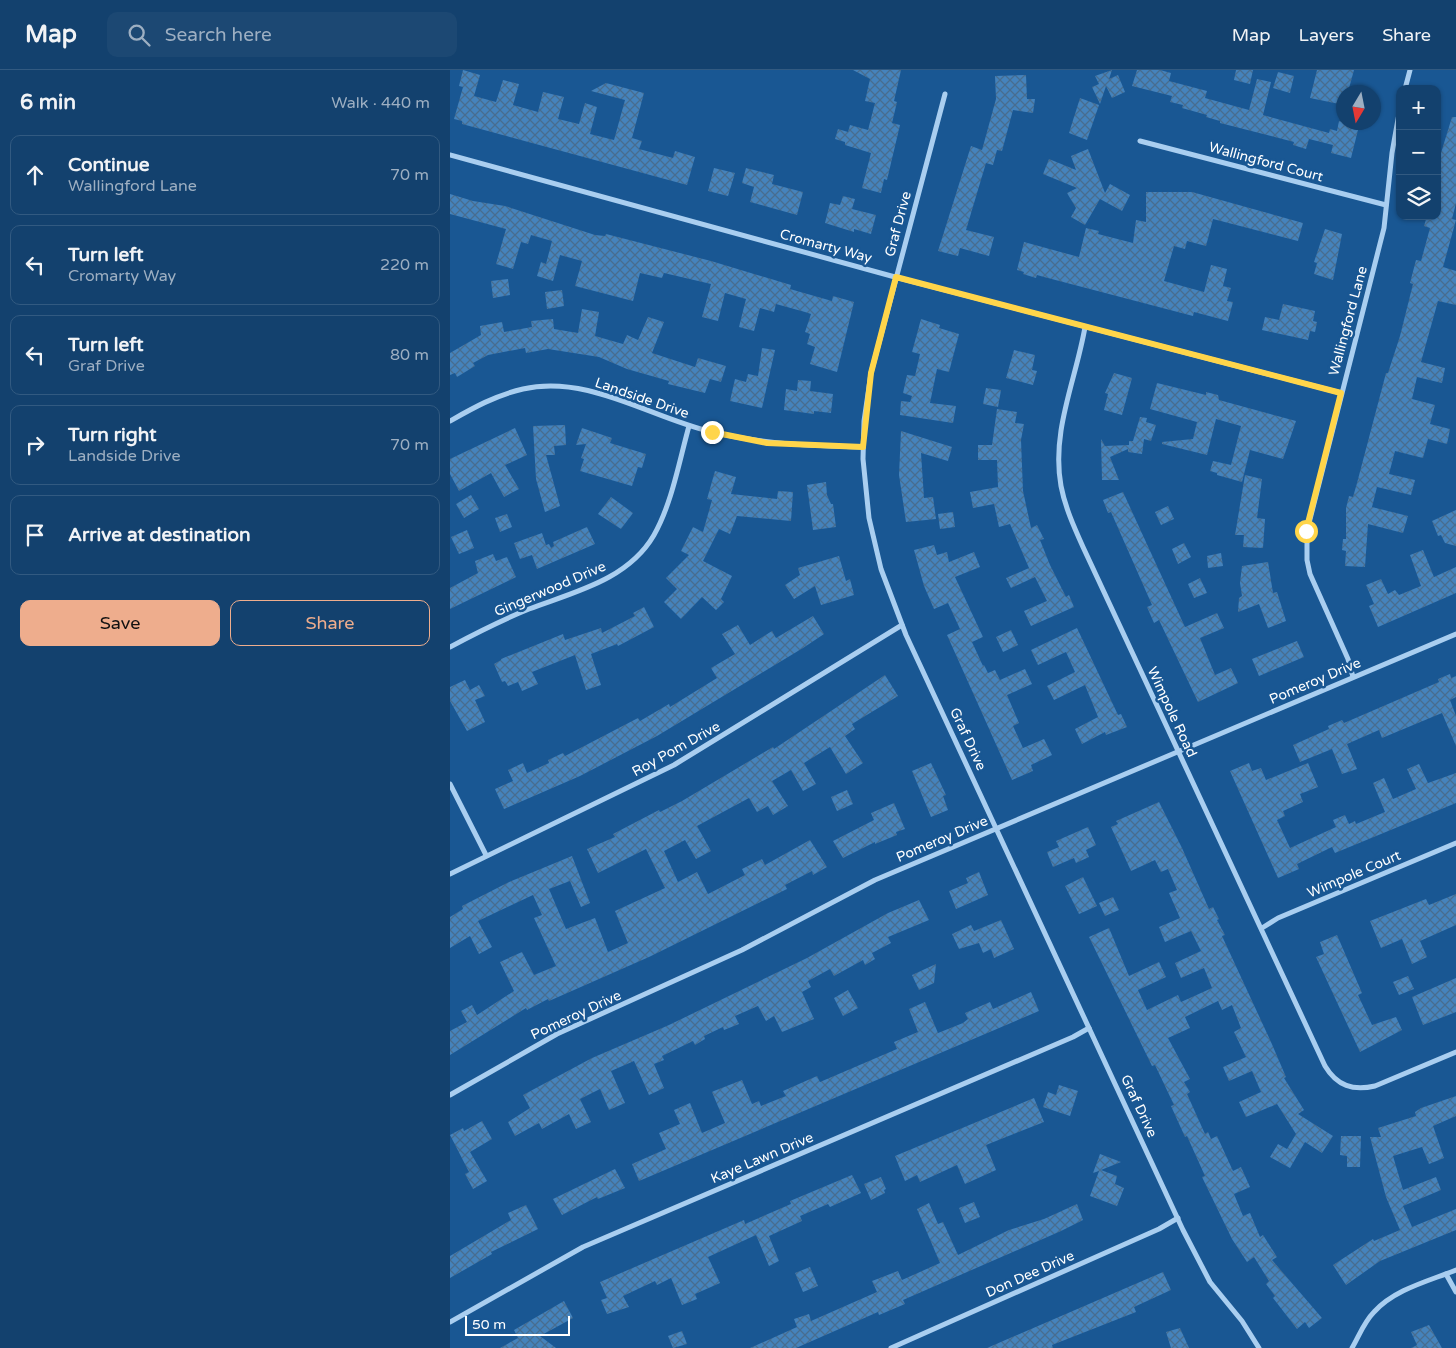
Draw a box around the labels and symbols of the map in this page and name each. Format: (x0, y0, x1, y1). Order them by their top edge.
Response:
north arrow (1336, 85, 1381, 130)
street label: Wallingford Court (1207, 139, 1326, 186)
street label: Graf Drive (881, 189, 915, 259)
street label: Cromarty Way (778, 226, 874, 267)
street label: Wallingford Lane (1325, 264, 1371, 378)
street label: Landside Drive (593, 374, 691, 422)
route end (701, 421, 724, 444)
route start (1295, 520, 1318, 543)
street label: Gingerwood Drive (492, 558, 608, 620)
street label: Pomeroy Drive (1267, 654, 1363, 708)
street label: Wimpole Road (1144, 664, 1200, 760)
street label: Graf Drive (946, 705, 990, 773)
street label: Roy Pom Drive (629, 718, 723, 780)
street label: Pomeroy Drive (894, 812, 990, 866)
street label: Wimpole Court (1305, 846, 1404, 901)
street label: Pomeroy Drive (528, 987, 624, 1043)
street label: Graf Drive (1117, 1072, 1161, 1140)
street label: Kaye Lawn Drive (708, 1129, 816, 1187)
street label: Don Dee Drive (983, 1247, 1077, 1301)
scale bar (465, 1313, 570, 1336)

